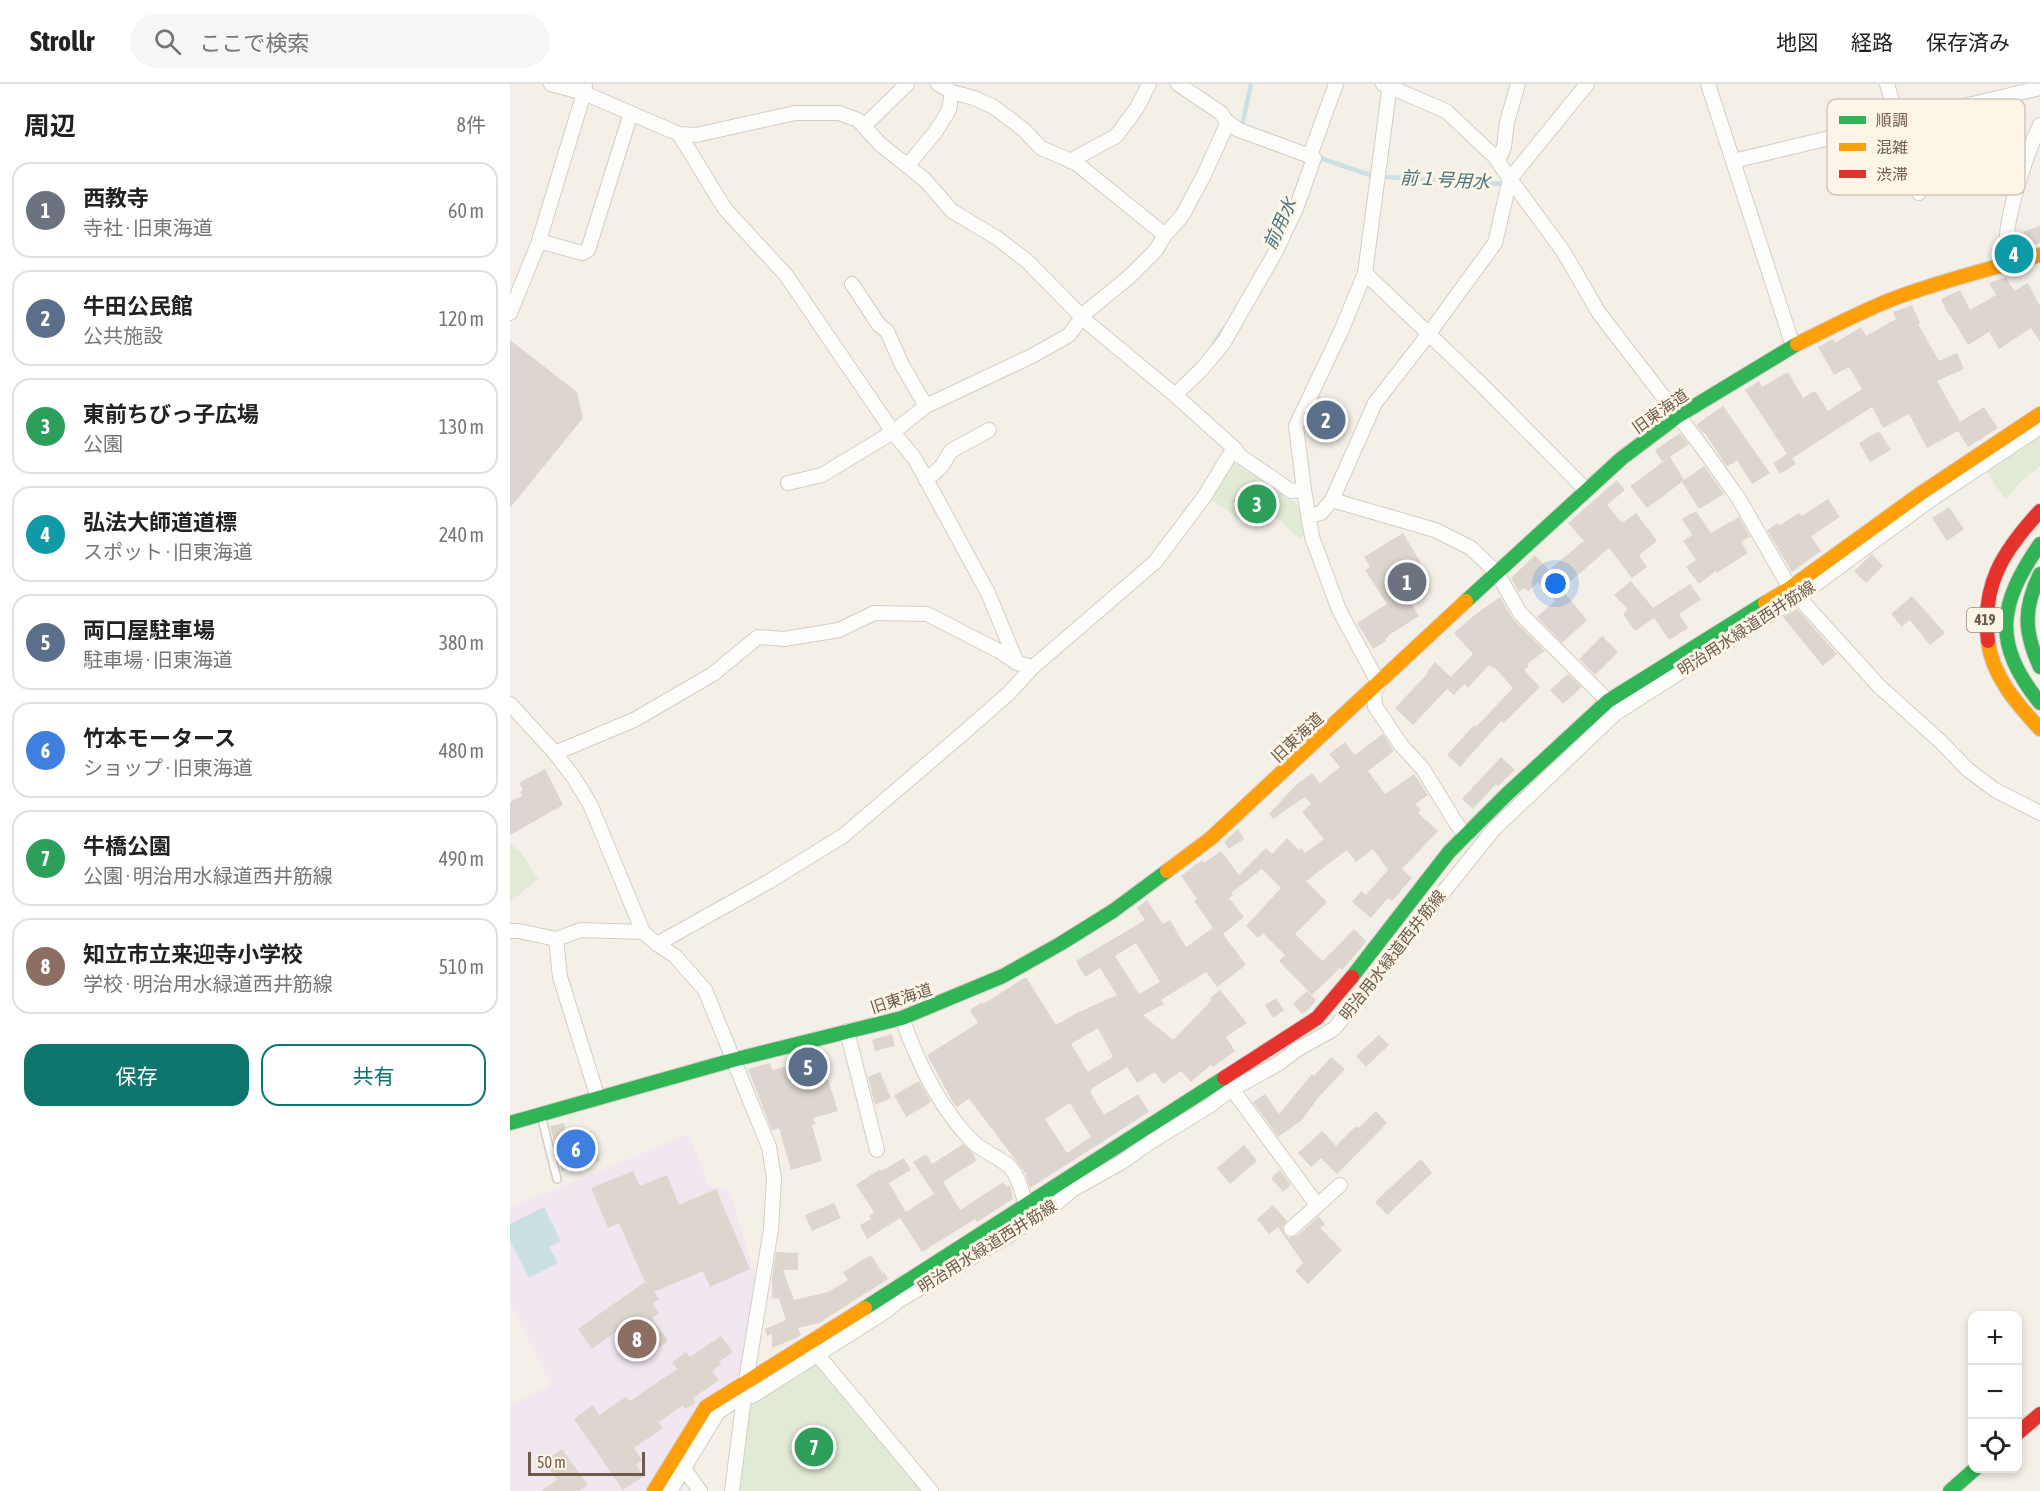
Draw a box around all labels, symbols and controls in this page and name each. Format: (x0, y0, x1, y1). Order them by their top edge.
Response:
search box (130, 14, 550, 68)
text: Strollr (30, 25, 94, 57)
icon: search (151, 25, 184, 58)
text: ここで検索 (199, 30, 309, 56)
text: 地図 (1776, 30, 1818, 54)
text: 経路 (1851, 30, 1893, 54)
text: 保存済み (1926, 30, 2010, 54)
legend (1827, 99, 2025, 195)
text: 周辺 (24, 111, 76, 141)
text: 順調 (1876, 111, 1908, 129)
text: 8件 (457, 113, 486, 136)
text: 混雑 (1876, 138, 1908, 156)
text: 渋滞 (1876, 165, 1908, 183)
water label: 前１号用水 (1400, 167, 1493, 192)
text: 西教寺 (83, 185, 149, 211)
water label: 前用水 (1259, 193, 1301, 253)
text: 1 (41, 199, 50, 222)
text: 60 m (448, 199, 484, 222)
text: 寺社 · 旧東海道 (83, 216, 213, 239)
pin: 4 (1994, 232, 2034, 276)
text: 牛田公民館 (83, 293, 193, 319)
text: 2 (41, 307, 50, 330)
text: 120 m (439, 307, 484, 330)
text: 公共施設 (83, 324, 163, 347)
street label: 旧東海道 (1629, 385, 1691, 437)
pin: 2 (1306, 398, 1346, 442)
text: 東前ちびっ子広場 (83, 401, 259, 427)
text: 3 (41, 415, 50, 438)
text: 130 m (439, 415, 484, 438)
text: 公園 (83, 432, 123, 455)
pin: 3 (1238, 482, 1276, 526)
text: 弘法大師道道標 (83, 509, 237, 535)
text: 4 (41, 523, 50, 546)
text: 240 m (439, 523, 484, 546)
text: スポット · 旧東海道 (83, 540, 253, 563)
pin: 1 (1388, 560, 1426, 604)
your location (1541, 569, 1570, 598)
street label: 明治用水緑道西井筋線 (1674, 577, 1818, 679)
road number: 419 (1967, 608, 2003, 632)
text: 両口屋駐車場 (83, 617, 215, 643)
text: 5 (41, 631, 50, 654)
text: 380 m (439, 631, 484, 654)
text: 駐車場 · 旧東海道 (83, 648, 233, 671)
street label: 旧東海道 (1267, 709, 1327, 765)
text: 竹本モータース (83, 725, 236, 751)
text: 6 (41, 739, 50, 762)
text: 480 m (439, 739, 484, 762)
text: ショップ · 旧東海道 (83, 756, 253, 779)
text: 牛橋公園 (83, 833, 171, 859)
text: 7 (41, 847, 50, 870)
text: 490 m (439, 847, 484, 870)
text: 公園 · 明治用水緑道西井筋線 (83, 864, 333, 887)
street label: 明治用水緑道西井筋線 (1336, 886, 1448, 1024)
text: 知立市立来迎寺小学校 (83, 941, 303, 967)
text: 8 (41, 955, 50, 978)
text: 510 m (439, 955, 484, 978)
text: 学校 · 明治用水緑道西井筋線 (83, 972, 333, 995)
street label: 旧東海道 (868, 980, 934, 1016)
button: 保存 (24, 1044, 249, 1106)
button: 共有 (261, 1044, 486, 1106)
pin: 5 (788, 1044, 828, 1090)
pin: 6 (556, 1126, 596, 1172)
street label: 明治用水緑道西井筋線 (914, 1196, 1060, 1296)
map controls (1968, 1311, 2022, 1473)
button: + (1968, 1311, 2022, 1365)
pin: 8 (618, 1316, 656, 1362)
button: − (1968, 1365, 2022, 1419)
button: locate (1968, 1419, 2022, 1473)
pin: 7 (794, 1424, 834, 1470)
scale bar (528, 1449, 645, 1476)
text: 50 m (537, 1453, 566, 1471)

